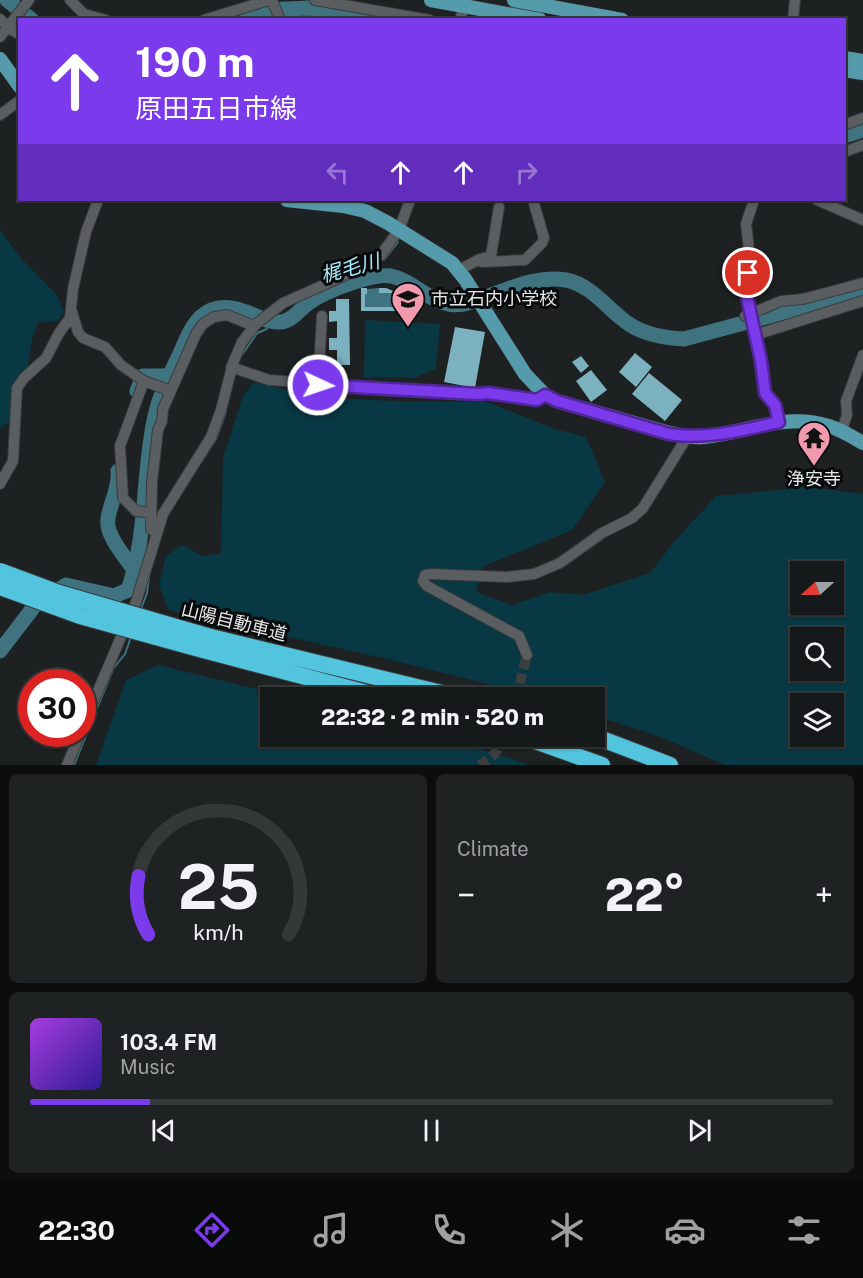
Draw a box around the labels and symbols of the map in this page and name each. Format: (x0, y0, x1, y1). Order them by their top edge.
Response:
pin (722, 247, 773, 298)
water label: 梶毛川 (318, 248, 384, 287)
school or university icon: 市立石内小学校 (390, 281, 426, 328)
place label: 市立石内小学校 (431, 288, 557, 309)
position arrow (286, 353, 350, 417)
temple icon: 浄安寺 (796, 420, 832, 467)
place label: 浄安寺 (787, 468, 841, 489)
north arrow (790, 561, 844, 615)
street label: 山陽自動車道 (179, 598, 289, 645)
speed limit sign: 30 (18, 669, 96, 747)

